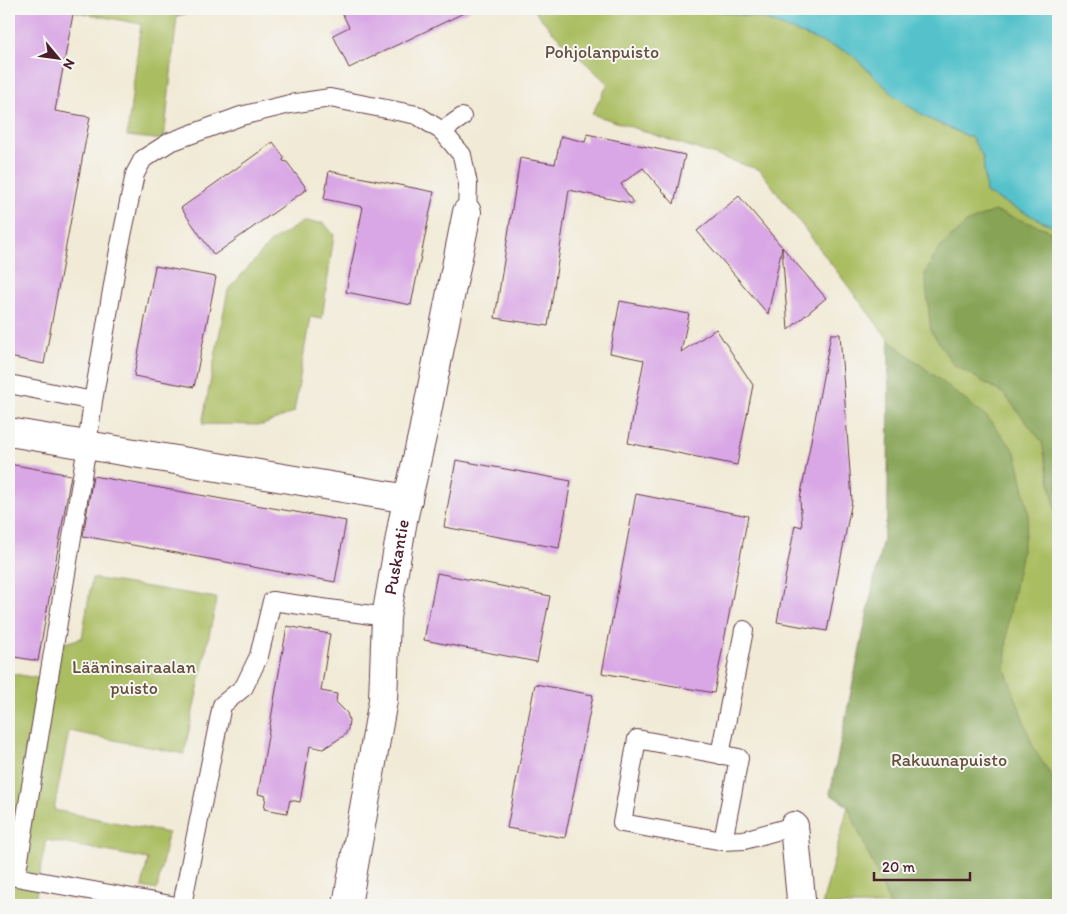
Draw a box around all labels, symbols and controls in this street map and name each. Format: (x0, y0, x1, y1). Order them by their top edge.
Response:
north arrow (32, 32, 82, 82)
park label: Pohjolanpuisto (545, 41, 659, 63)
text: N (59, 56, 79, 72)
street label: Puskantie (379, 518, 414, 597)
park label: Lääninsairaalan puisto (72, 656, 196, 699)
park label: Rakuunapuisto (891, 749, 1007, 771)
scale bar (874, 849, 971, 881)
text: 20 m (882, 858, 916, 876)

